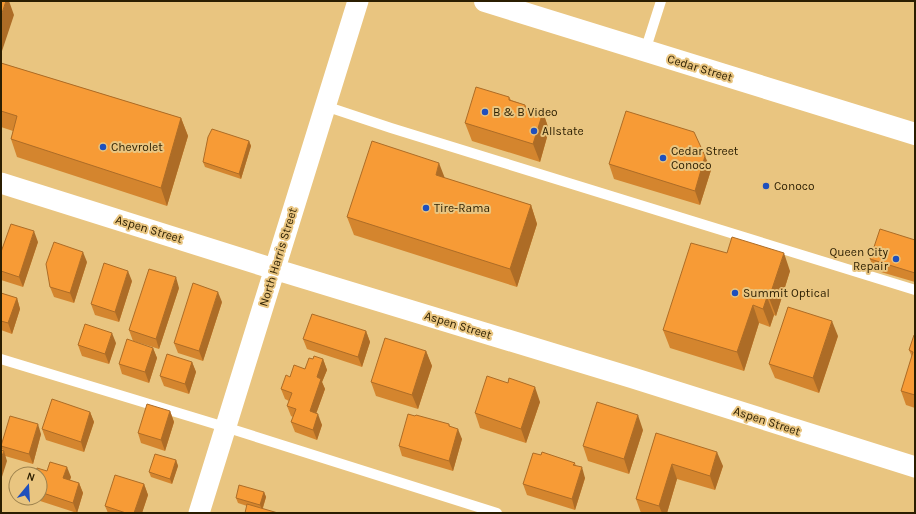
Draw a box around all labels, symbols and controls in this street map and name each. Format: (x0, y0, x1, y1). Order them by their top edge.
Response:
street label: Cedar Street (666, 51, 735, 85)
place label: B & B Video (493, 105, 558, 119)
marker: B & B Video (480, 107, 490, 117)
place label: Allstate (542, 124, 584, 138)
marker: Allstate (529, 126, 539, 136)
place label: Chevrolet (111, 140, 163, 154)
marker: Chevrolet (98, 142, 108, 152)
place label: Cedar Street Conoco (671, 144, 739, 172)
marker: Cedar Street Conoco (658, 153, 668, 163)
place label: Conoco (774, 179, 814, 193)
marker: Conoco (761, 181, 771, 191)
place label: Tire-Rama (434, 201, 490, 215)
marker: Tire-Rama (421, 203, 431, 213)
street label: North Harris Street (256, 205, 300, 308)
street label: Aspen Street (114, 212, 185, 246)
place label: Queen City Repair (829, 245, 889, 273)
marker: Queen City Repair (891, 254, 901, 264)
place label: Summit Optical (743, 286, 830, 300)
marker: Summit Optical (730, 288, 740, 298)
street label: Aspen Street (423, 308, 494, 342)
street label: Aspen Street (732, 404, 803, 439)
north arrow (8, 466, 48, 506)
text: N (25, 470, 37, 484)

